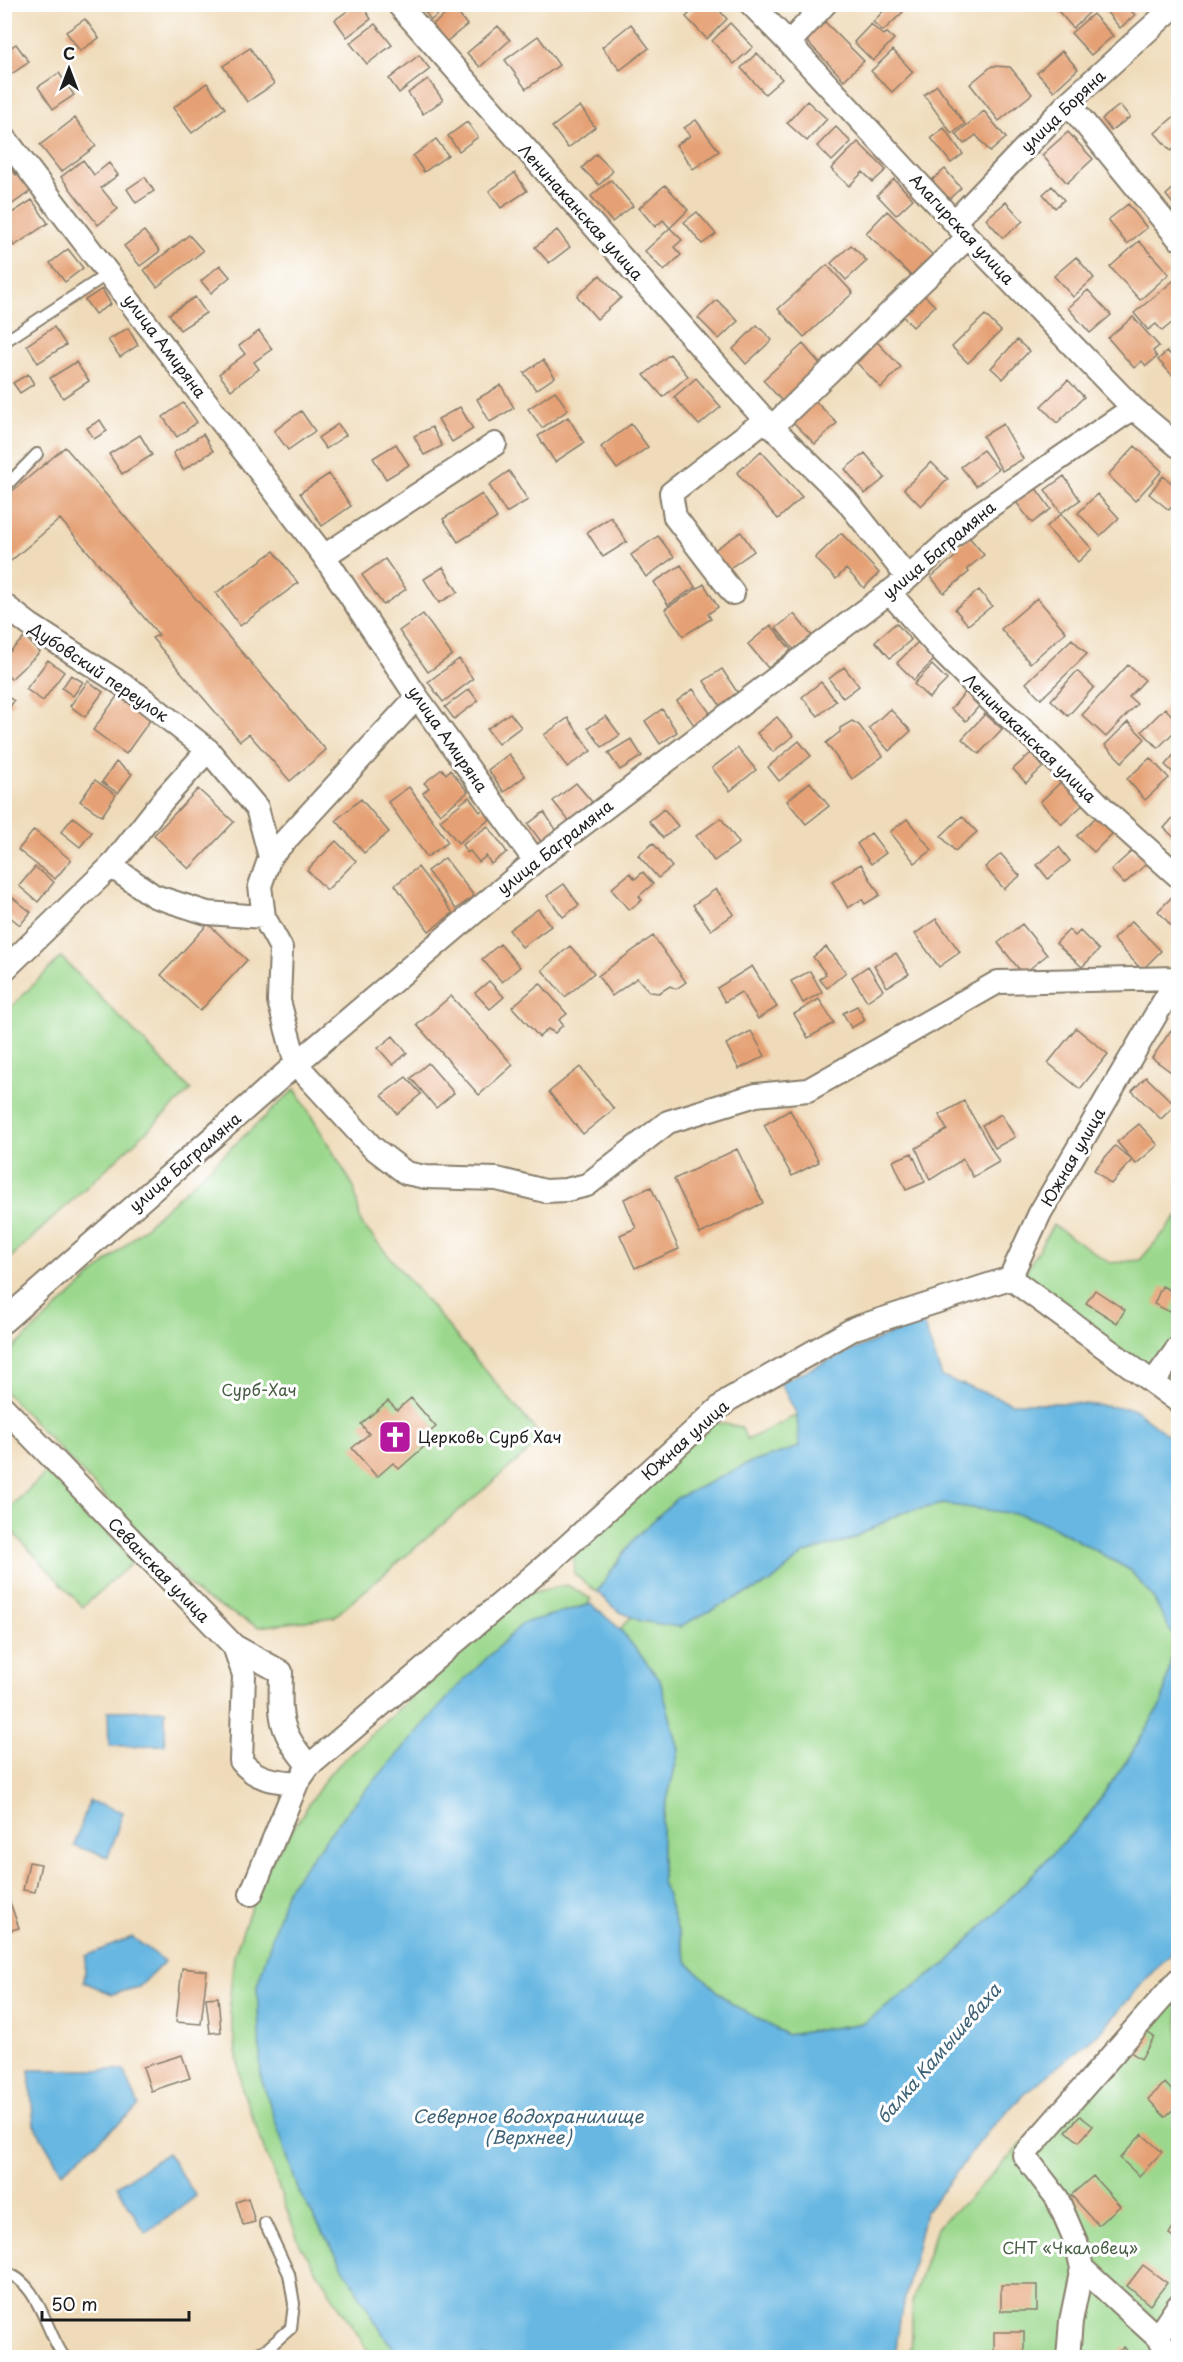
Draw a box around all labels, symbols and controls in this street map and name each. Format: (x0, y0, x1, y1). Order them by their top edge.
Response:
north arrow (39, 39, 99, 99)
text: С (63, 41, 75, 65)
street label: улица Боряна (1015, 64, 1110, 157)
street label: Ленинаканская улица (514, 138, 650, 285)
street label: Алагирская улица (905, 167, 1021, 289)
street label: улица Амиряна (119, 288, 213, 403)
street label: улица Баграмяна (877, 495, 1000, 604)
street label: Дубовский переулок (24, 615, 174, 727)
street label: Ленинаканская улица (959, 667, 1103, 807)
street label: улица Амиряна (403, 680, 495, 797)
street label: улица Баграмяна (491, 793, 617, 899)
street label: Южная улица (1034, 1103, 1110, 1210)
street label: улица Баграмяна (123, 1106, 246, 1217)
park label: Сурб-Хач (221, 1377, 297, 1401)
street label: Южная улица (635, 1394, 733, 1485)
church icon: Церковь Сурб Хач (377, 1419, 413, 1455)
place label: Церковь Сурб Хач (418, 1424, 562, 1448)
street label: Севанская улица (103, 1511, 216, 1627)
water label: балка Камышеваха (869, 1976, 1007, 2129)
water label: Северное водохранилище (Верхнее) (412, 2102, 644, 2150)
park label: СНТ «Чкаловец» (1002, 2235, 1138, 2259)
scale bar (42, 2284, 189, 2322)
text: 50 m (51, 2290, 98, 2317)

